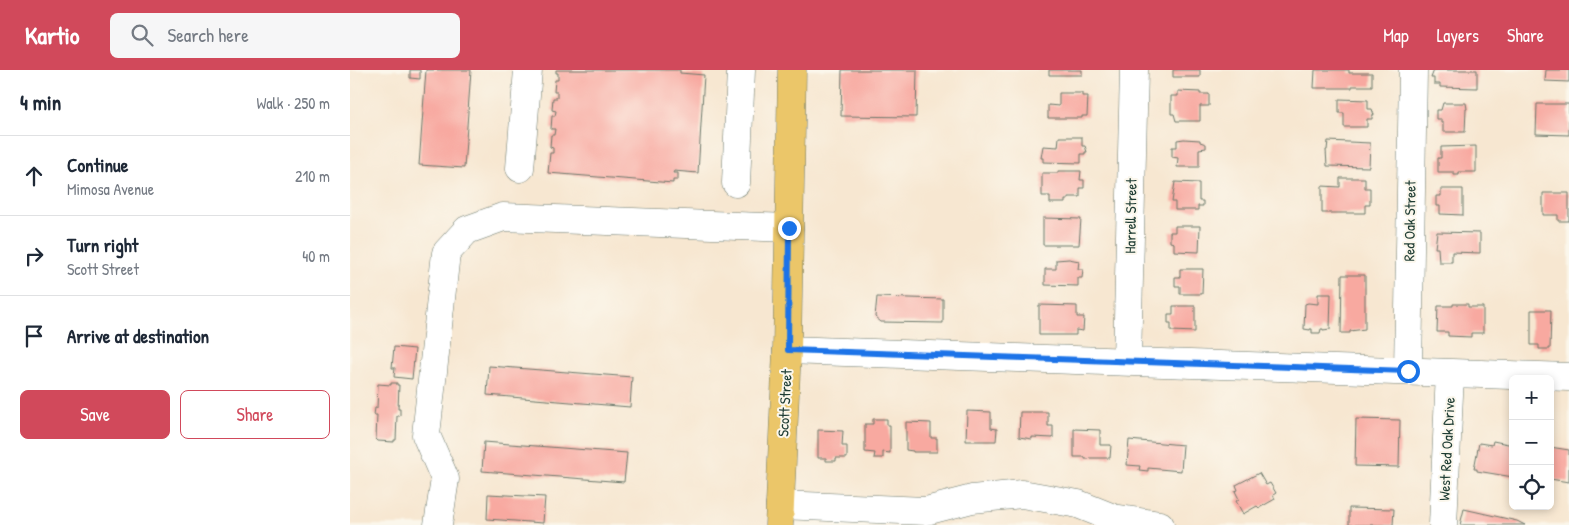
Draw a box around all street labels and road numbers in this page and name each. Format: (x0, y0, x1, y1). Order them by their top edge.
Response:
street label: Harrell Street (1119, 177, 1142, 254)
street label: Red Oak Street (1398, 180, 1421, 262)
street label: Scott Street (772, 368, 797, 437)
street label: West Red Oak Drive (1433, 397, 1460, 501)

